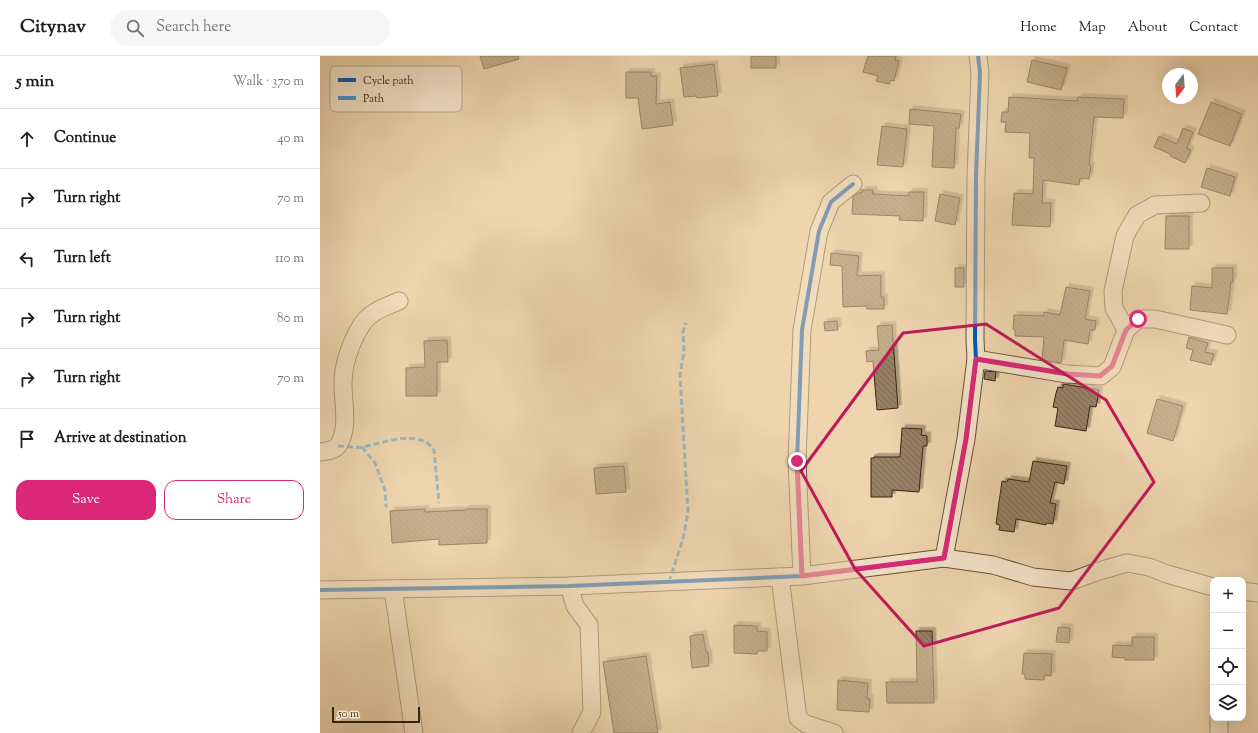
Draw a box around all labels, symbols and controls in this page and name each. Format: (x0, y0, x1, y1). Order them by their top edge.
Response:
search box (110, 10, 390, 46)
text: Citynav (20, 14, 86, 41)
icon: search (124, 17, 146, 39)
text: Search here (156, 17, 231, 38)
text: Home (1020, 18, 1057, 38)
text: Map (1079, 18, 1106, 38)
text: About (1128, 18, 1167, 38)
text: Contact (1189, 18, 1238, 38)
legend (330, 66, 462, 112)
north arrow (1162, 68, 1198, 104)
text: 5 min (16, 70, 54, 94)
text: Walk · 370 m (233, 73, 304, 91)
text: Cycle path (363, 73, 414, 89)
text: Path (363, 91, 385, 107)
icon: ahead (16, 128, 38, 150)
text: Continue (54, 128, 116, 149)
text: 40 m (277, 130, 304, 148)
icon: right (16, 188, 38, 210)
text: Turn right (54, 188, 120, 209)
text: 70 m (277, 190, 304, 208)
icon: left (16, 248, 38, 270)
text: Turn left (54, 248, 111, 269)
text: 110 m (275, 250, 304, 268)
icon: right (16, 308, 38, 330)
text: Turn right (54, 308, 120, 329)
text: 80 m (277, 310, 304, 328)
route start (1129, 310, 1147, 328)
icon: right (16, 368, 38, 390)
text: Turn right (54, 368, 120, 389)
text: 70 m (277, 370, 304, 388)
icon: arrive (16, 428, 38, 450)
text: Arrive at destination (54, 428, 187, 449)
route end (788, 452, 806, 470)
button: Save (16, 480, 156, 520)
button: Share (164, 480, 304, 520)
map controls (1210, 577, 1246, 721)
button: + (1210, 577, 1246, 613)
button: − (1210, 613, 1246, 649)
button: locate (1210, 649, 1246, 685)
button: layers (1210, 685, 1246, 721)
scale bar (332, 705, 420, 724)
text: 50 m (338, 706, 359, 722)

